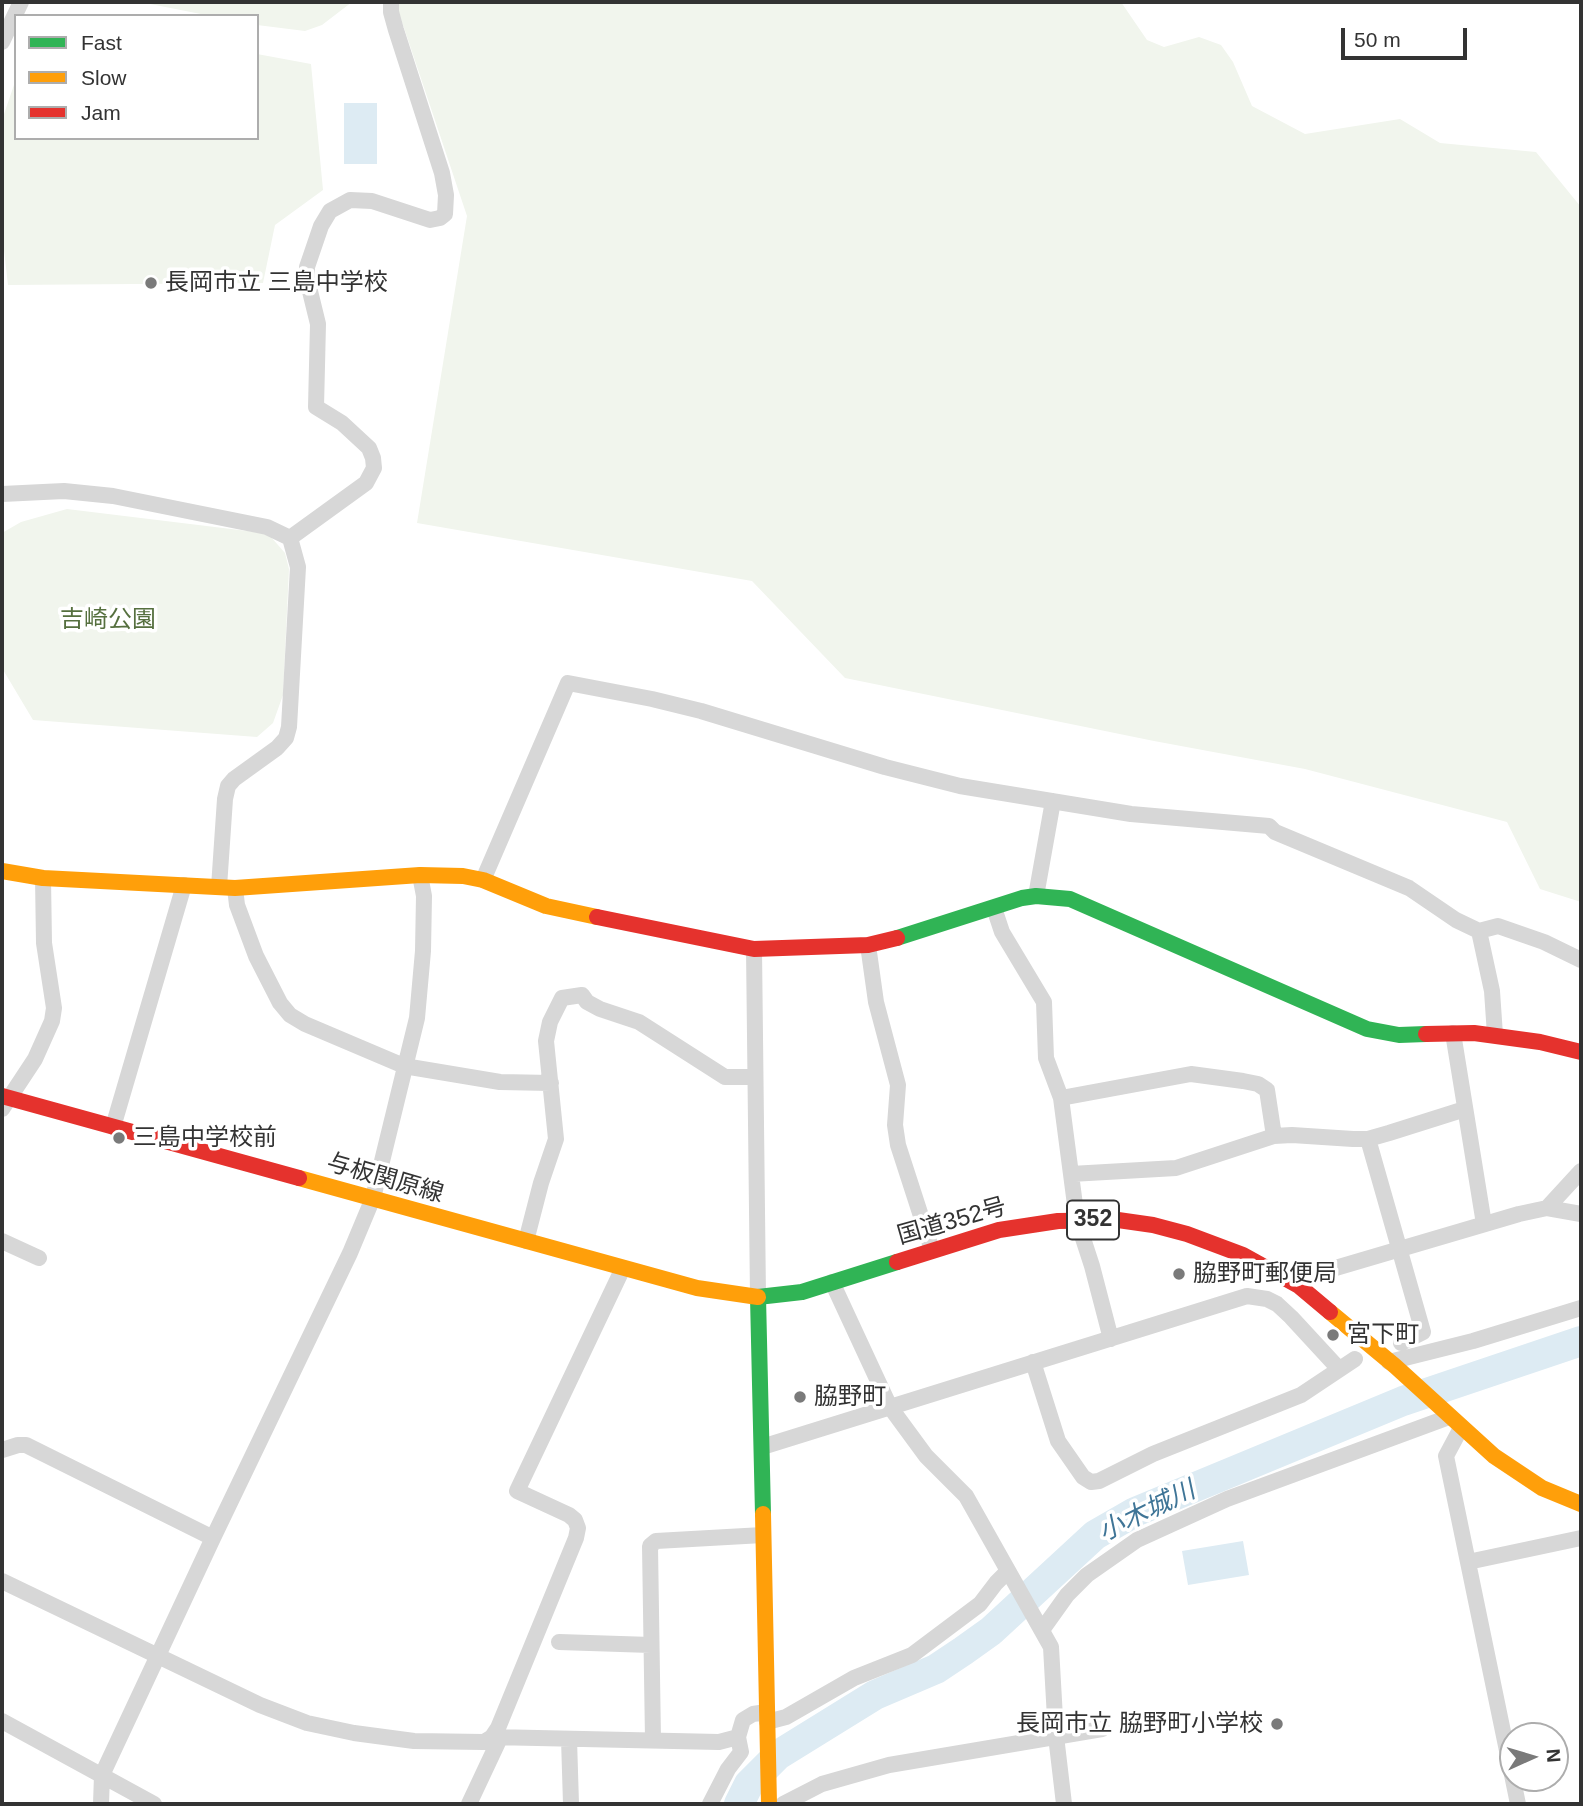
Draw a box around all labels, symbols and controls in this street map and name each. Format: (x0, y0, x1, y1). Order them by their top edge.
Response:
legend (14, 14, 259, 140)
scale bar (1345, 14, 1471, 58)
text: 50 m (1354, 28, 1401, 51)
text: Fast (81, 31, 122, 54)
text: Slow (81, 66, 127, 89)
text: Jam (81, 101, 121, 124)
place label: 長岡市立 三島中学校 (165, 269, 388, 297)
marker: 長岡市立 三島中学校 (143, 275, 159, 291)
park label: 吉崎公園 (60, 606, 156, 634)
place label: 三島中学校前 (133, 1124, 277, 1152)
marker: 三島中学校前 (111, 1130, 127, 1146)
street label: 与板関原線 (323, 1149, 447, 1209)
street label: 国道352号 (894, 1193, 1010, 1251)
road number: 352 (1067, 1200, 1119, 1240)
place label: 脇野町郵便局 (1193, 1260, 1337, 1288)
marker: 脇野町郵便局 (1171, 1266, 1187, 1282)
place label: 宮下町 (1347, 1321, 1419, 1349)
marker: 宮下町 (1325, 1327, 1341, 1343)
place label: 脇野町 (814, 1383, 886, 1411)
marker: 脇野町 (792, 1389, 808, 1405)
water label: 小木城川 (1093, 1475, 1201, 1549)
place label: 長岡市立 脇野町小学校 (1016, 1710, 1263, 1738)
marker: 長岡市立 脇野町小学校 (1269, 1716, 1285, 1732)
north arrow (1499, 1722, 1569, 1792)
text: N (1542, 1748, 1564, 1763)

